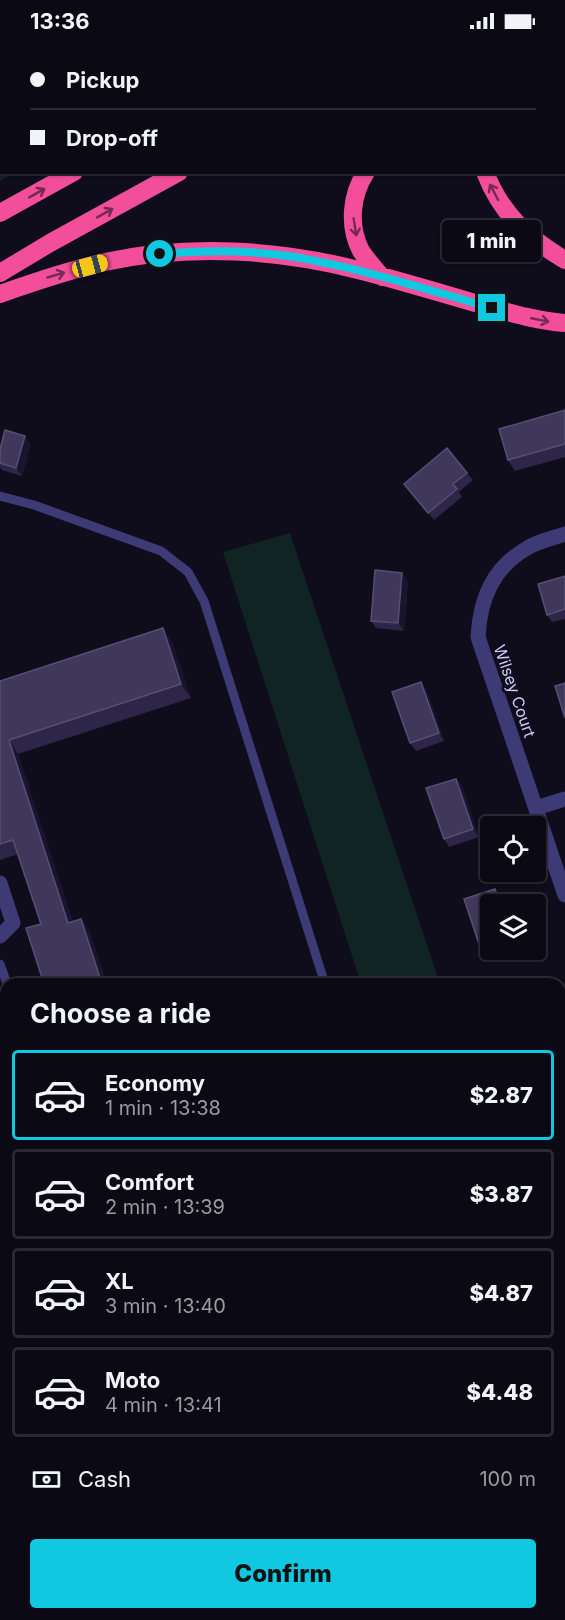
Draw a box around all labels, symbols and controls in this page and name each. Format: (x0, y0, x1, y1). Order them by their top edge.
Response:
text: 13:36 (30, 8, 90, 34)
text: Pickup (66, 67, 140, 93)
text: Drop-off (66, 125, 158, 151)
one-way arrow (487, 183, 499, 201)
one-way arrow (28, 187, 45, 199)
one-way arrow (96, 207, 114, 218)
one-way arrow (349, 217, 360, 237)
callout: 1 min (442, 221, 542, 263)
text: 1 min (466, 229, 517, 253)
route start (146, 240, 173, 267)
car (70, 253, 110, 279)
one-way arrow (46, 269, 65, 281)
route end (478, 294, 505, 321)
one-way arrow (530, 315, 549, 326)
street label: Wilsey Court (490, 642, 540, 740)
map controls (480, 816, 546, 960)
button: locate (480, 816, 546, 882)
button: layers (480, 894, 546, 960)
text: Choose a ride (30, 997, 211, 1030)
icon: car (33, 1068, 87, 1122)
text: Economy (105, 1070, 205, 1096)
text: $2.87 (470, 1082, 533, 1108)
text: 1 min · 13:38 (105, 1096, 221, 1120)
icon: car (33, 1167, 87, 1221)
text: Comfort (105, 1169, 194, 1195)
text: $3.87 (470, 1181, 533, 1207)
text: 2 min · 13:39 (105, 1195, 225, 1219)
icon: car (33, 1266, 87, 1320)
text: XL (105, 1268, 134, 1294)
text: $4.87 (469, 1280, 533, 1306)
text: 3 min · 13:40 (105, 1294, 226, 1318)
icon: car (33, 1365, 87, 1419)
text: Moto (105, 1367, 160, 1393)
text: $4.48 (467, 1379, 533, 1405)
text: 4 min · 13:41 (105, 1393, 222, 1417)
icon: cash (30, 1463, 63, 1496)
text: Cash (78, 1466, 131, 1492)
text: 100 m (479, 1467, 536, 1491)
button: Confirm (30, 1539, 536, 1608)

